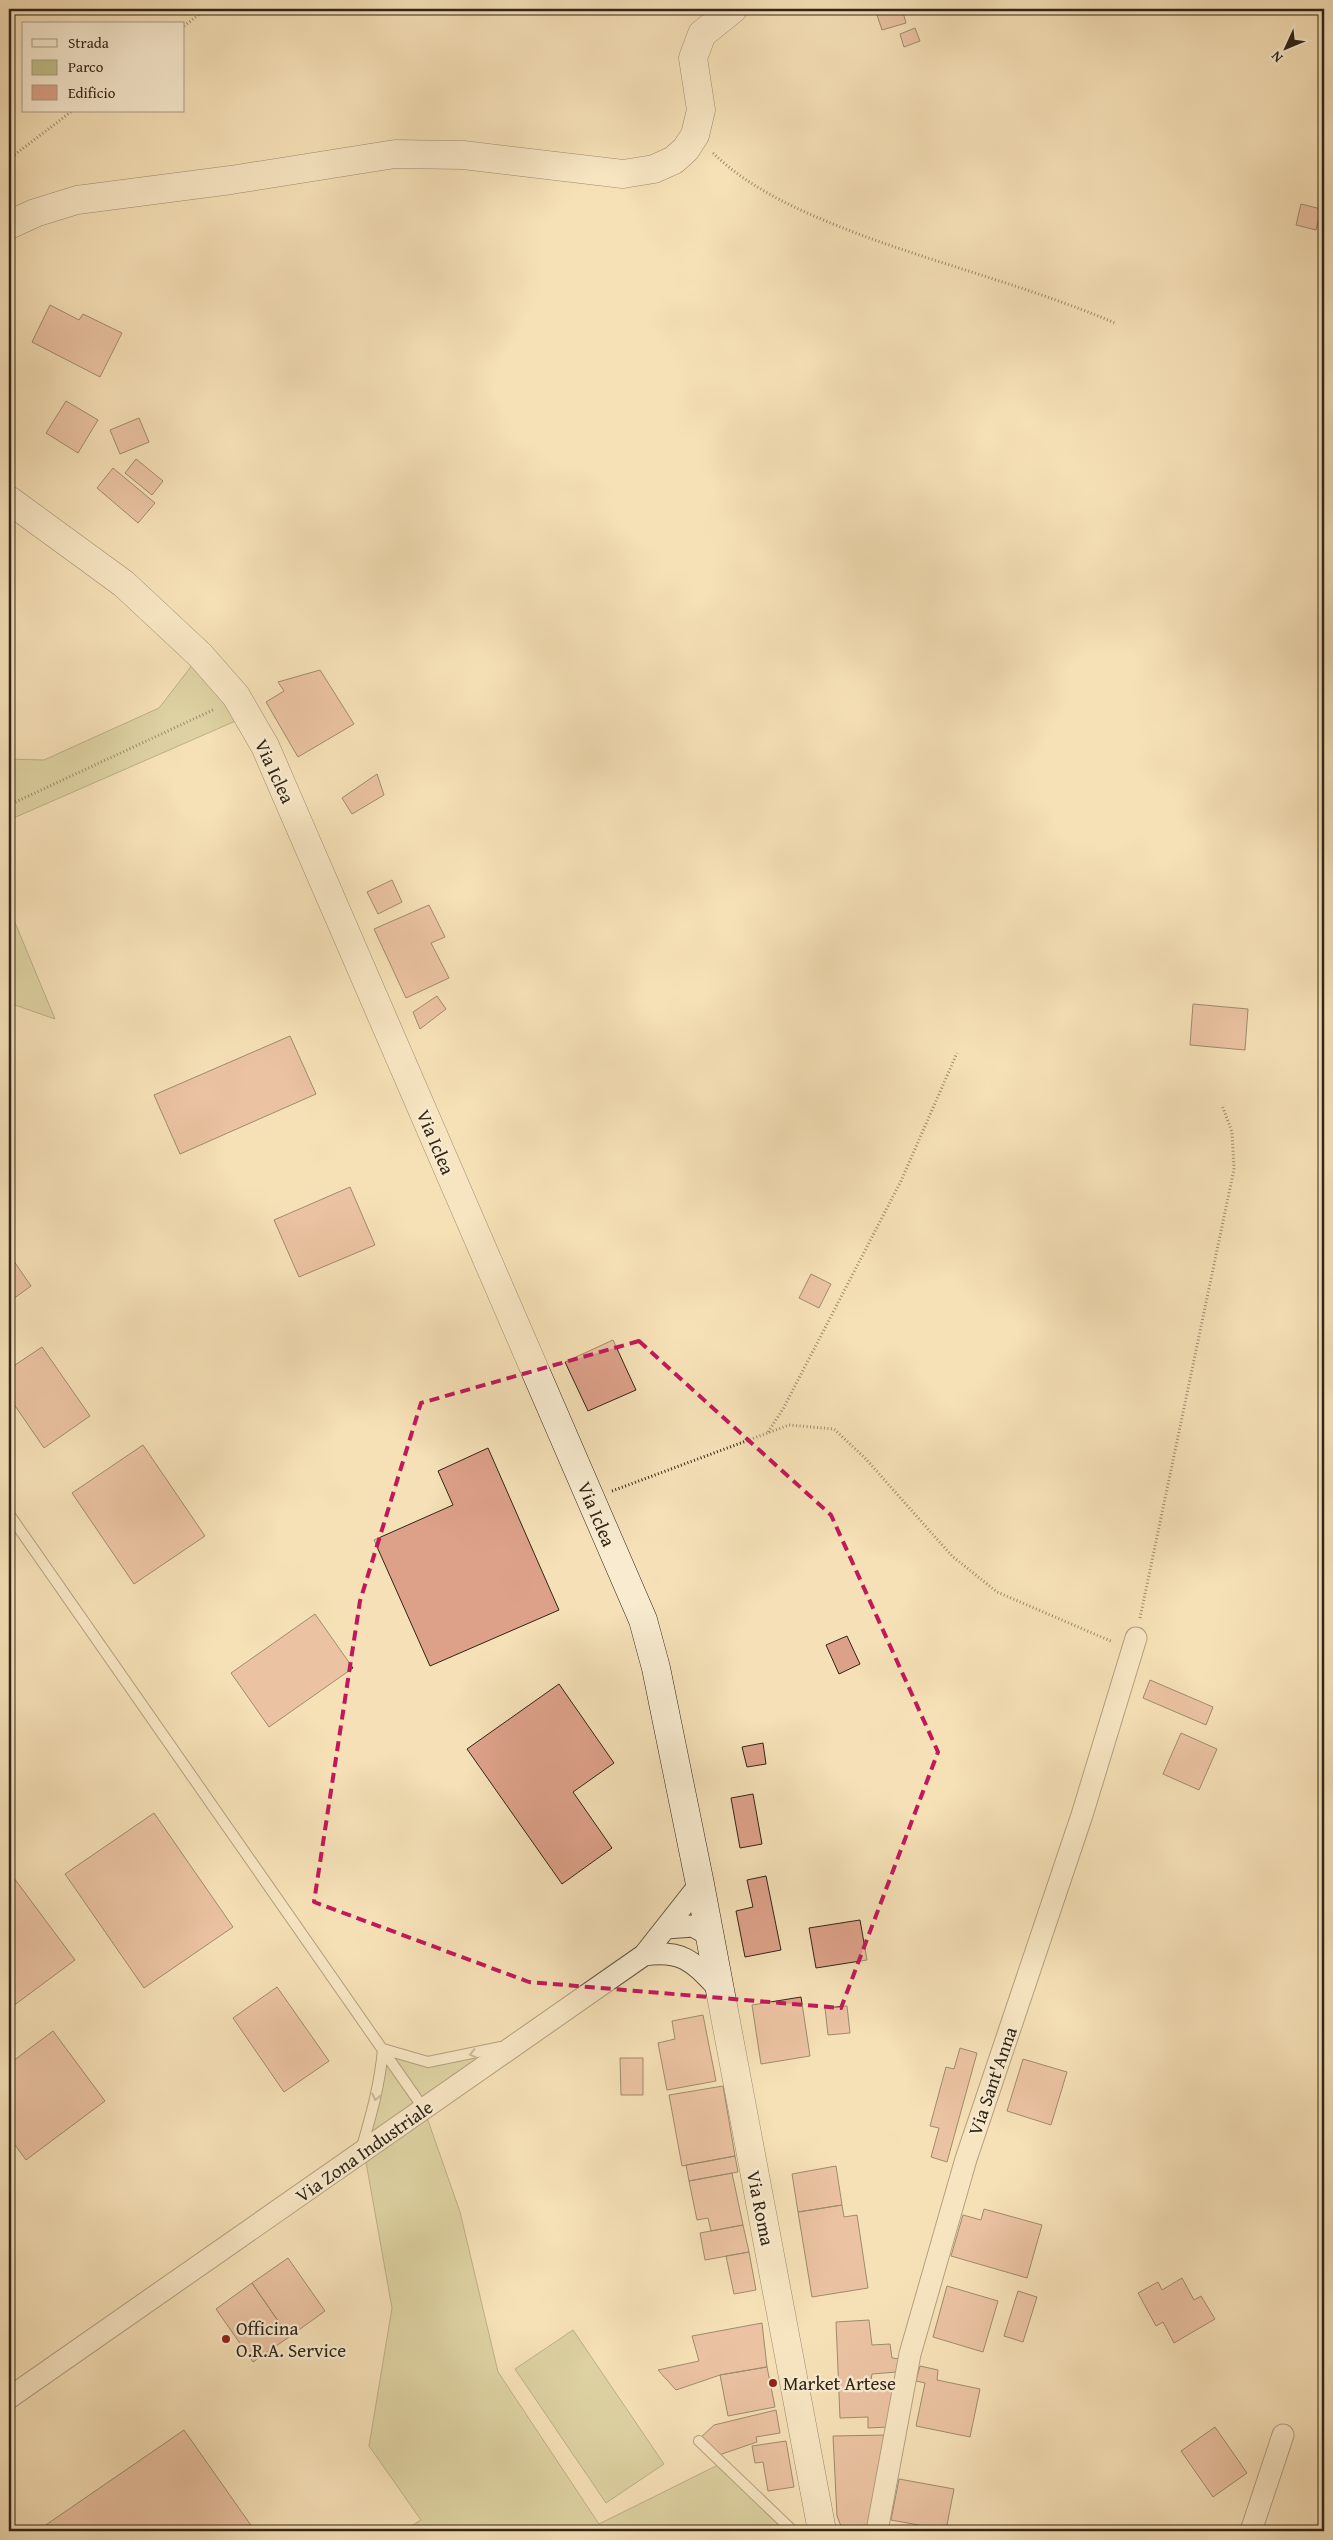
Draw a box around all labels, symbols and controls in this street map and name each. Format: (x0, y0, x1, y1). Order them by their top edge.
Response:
legend (22, 22, 185, 112)
north arrow (1260, 22, 1310, 72)
text: Strada (68, 32, 109, 53)
text: N (1266, 46, 1287, 67)
text: Parco (68, 56, 104, 77)
text: Edificio (68, 82, 116, 103)
street label: Via Iclea (248, 734, 302, 808)
street label: Via Iclea (410, 1105, 462, 1179)
street label: Via Iclea (571, 1477, 623, 1551)
street label: Via Sant'Anna (960, 2023, 1024, 2139)
one-way arrow (468, 2048, 477, 2059)
street label: Via Zona Industriale (290, 2093, 438, 2209)
one-way arrow (371, 2093, 382, 2102)
street label: Via Roma (740, 2168, 782, 2248)
place label: Officina O.R.A. Service (236, 2314, 346, 2364)
marker: Officina O.R.A. Service (220, 2333, 232, 2345)
place label: Market Artese (783, 2369, 896, 2397)
marker: Market Artese (767, 2377, 779, 2389)

